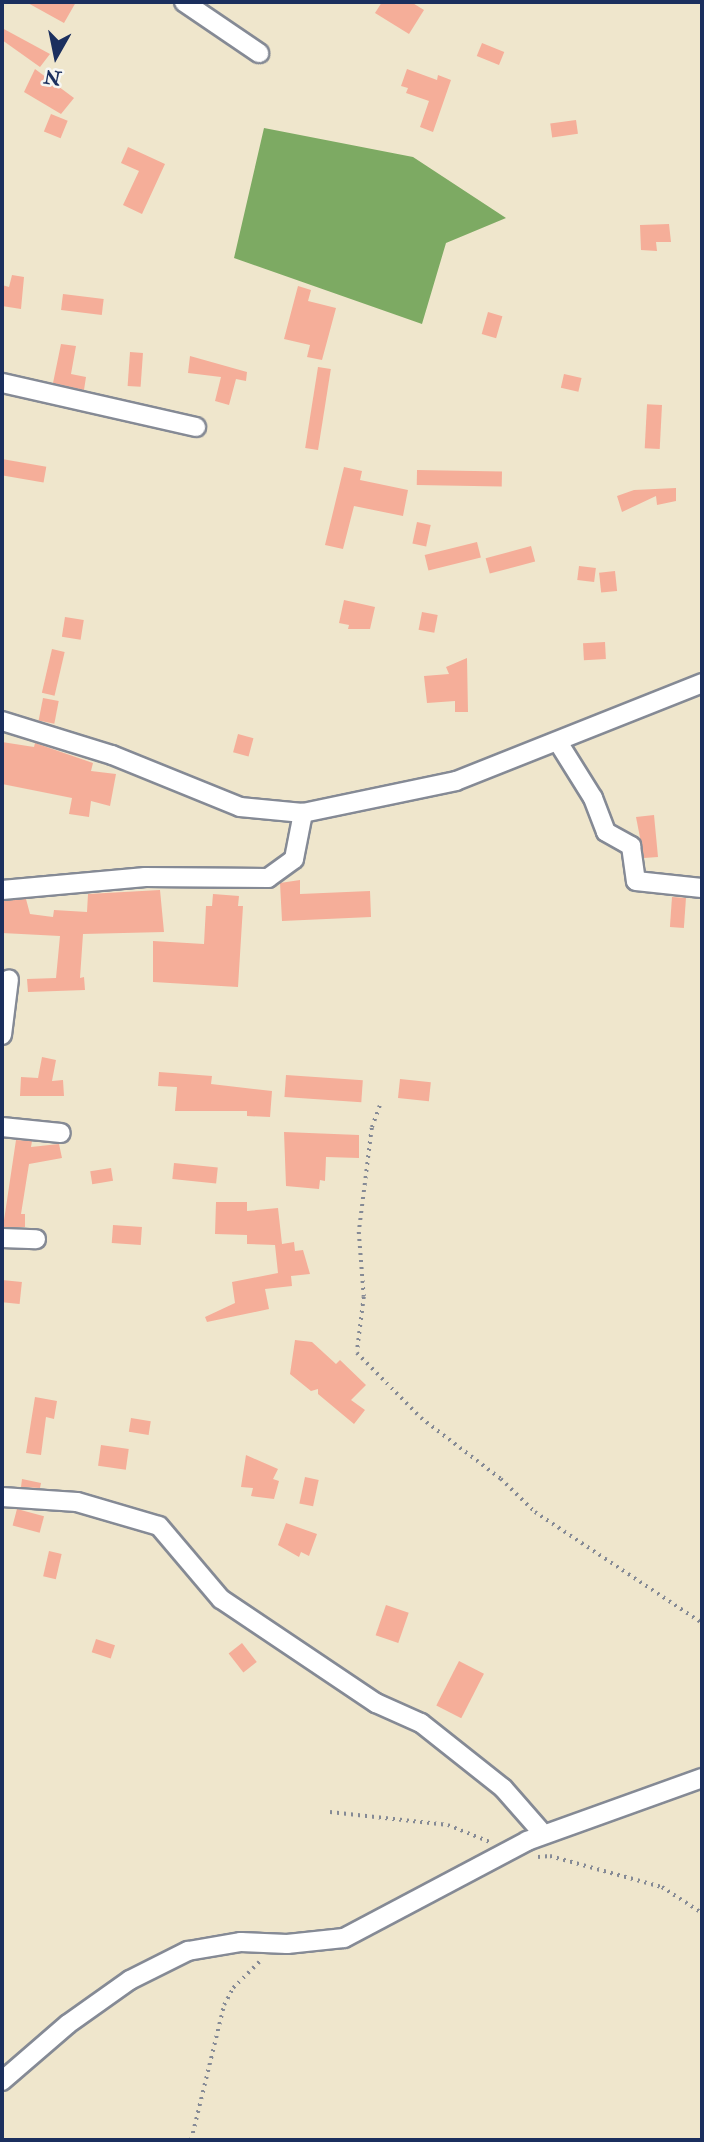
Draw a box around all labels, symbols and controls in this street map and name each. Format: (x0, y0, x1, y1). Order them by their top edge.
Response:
north arrow (21, 21, 91, 91)
text: N (42, 64, 63, 90)

